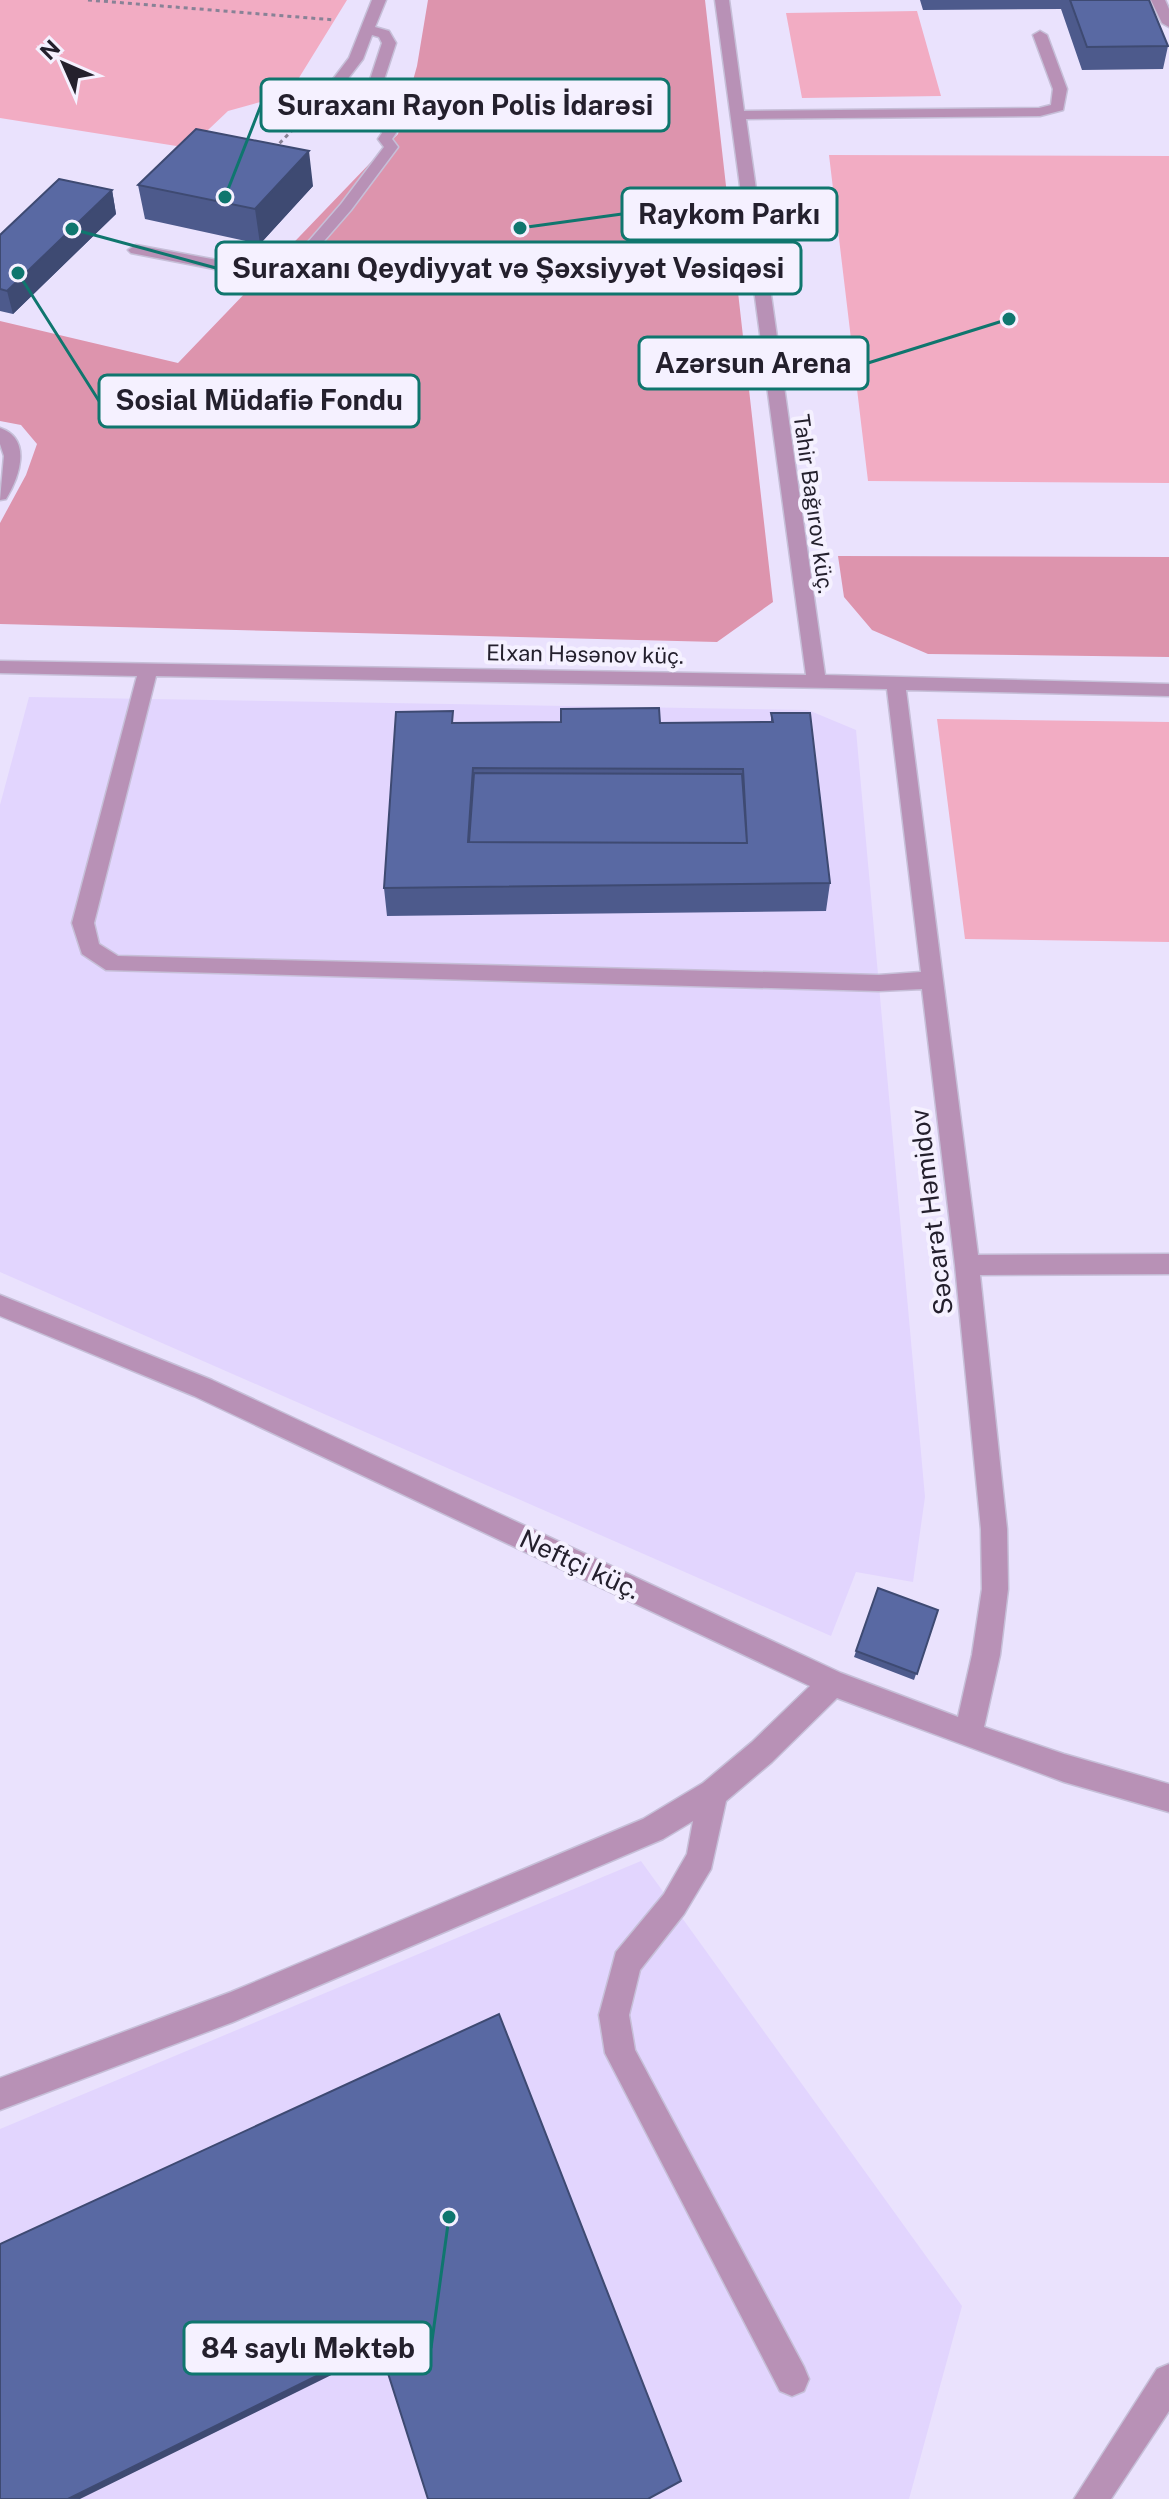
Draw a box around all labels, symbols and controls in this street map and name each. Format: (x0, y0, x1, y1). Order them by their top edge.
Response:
north arrow (24, 24, 104, 104)
text: N (35, 35, 65, 65)
callout: Suraxanı Rayon Polis İdarəsi (261, 79, 669, 131)
text: Suraxanı Rayon Polis İdarəsi (277, 88, 653, 121)
callout: Raykom Parkı (622, 188, 837, 240)
text: Raykom Parkı (638, 197, 820, 230)
callout: Suraxanı Qeydiyyat və Şəxsiyyət Vəsiqəsi (216, 242, 801, 294)
text: Suraxanı Qeydiyyat və Şəxsiyyət Vəsiqəsi (232, 251, 784, 284)
callout: Azərsun Arena (639, 337, 868, 389)
text: Azərsun Arena (655, 346, 851, 379)
callout: Sosial Müdafiə Fondu (99, 375, 419, 427)
text: Sosial Müdafiə Fondu (115, 383, 403, 416)
street label: Tahir Bağırov küç. (789, 413, 839, 595)
street label: Elxan Həsənov küç. (486, 639, 684, 669)
street label: Səcarət Həmidov (903, 1107, 959, 1317)
street label: Neftçi küç. (515, 1523, 645, 1605)
callout: 84 saylı Məktəb (184, 2322, 431, 2374)
text: 84 saylı Məktəb (201, 2331, 415, 2364)

